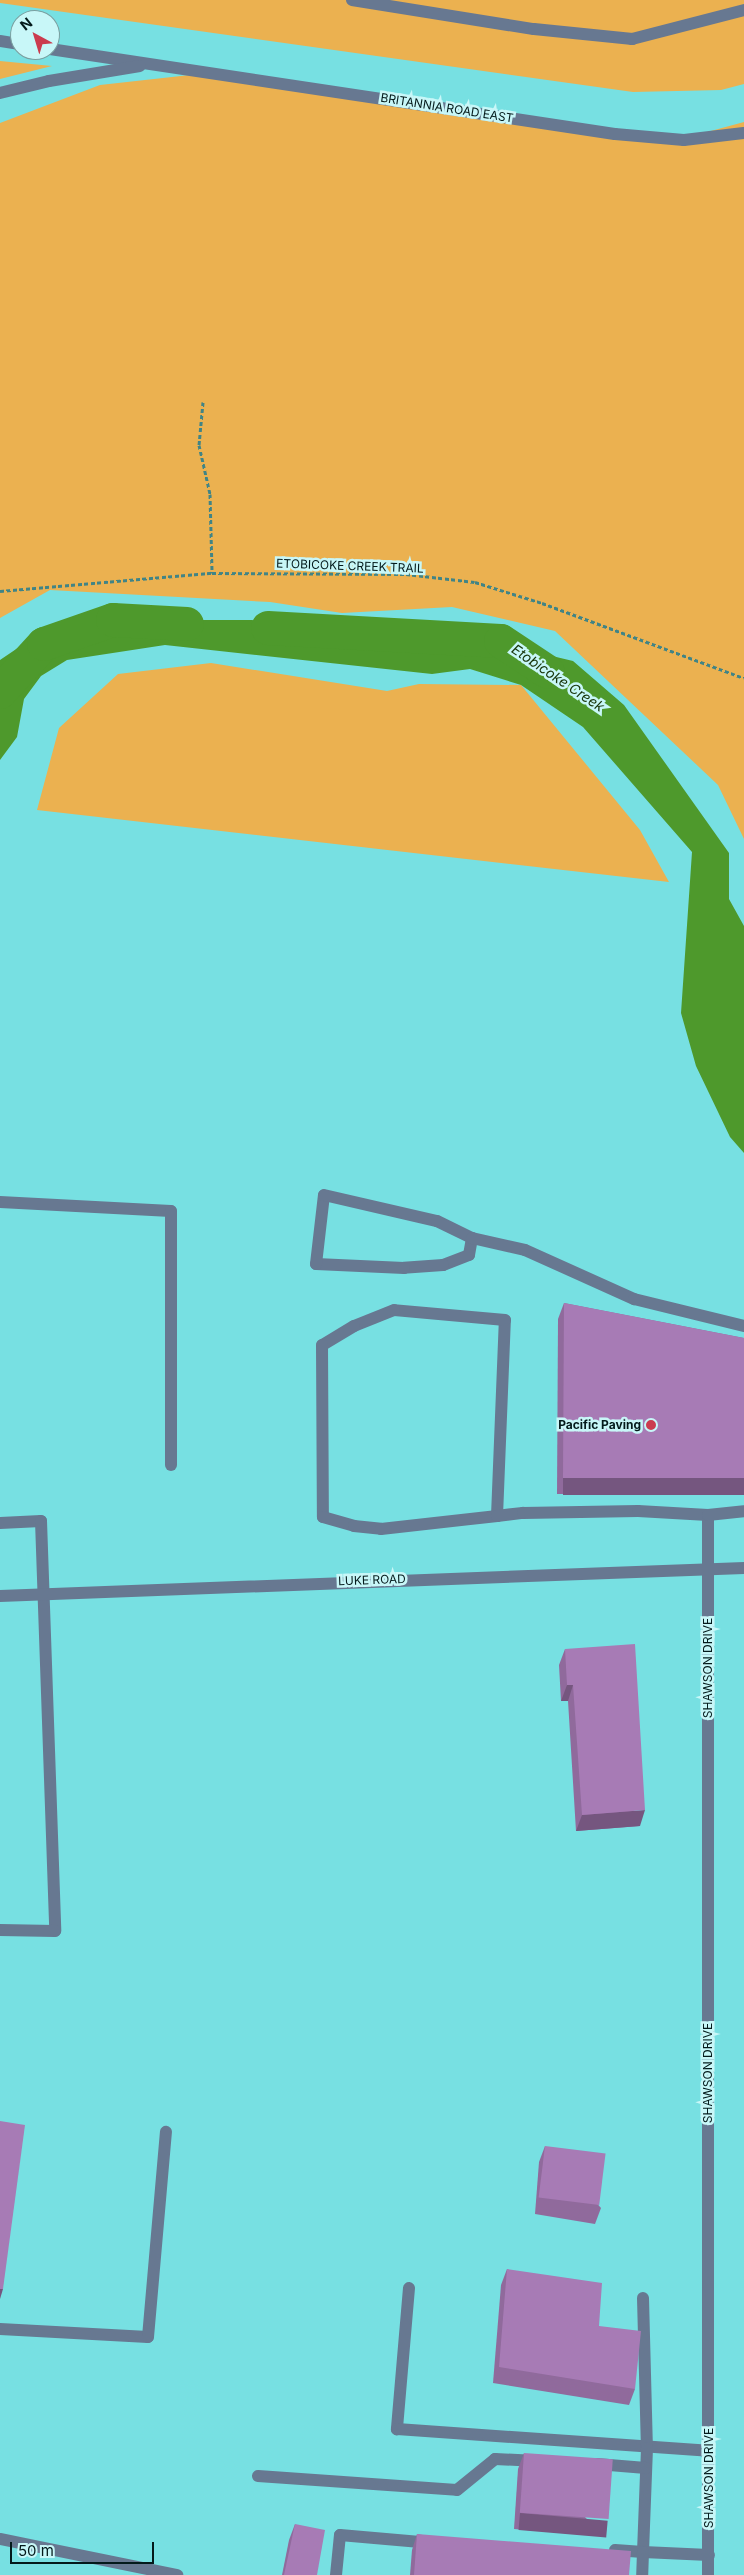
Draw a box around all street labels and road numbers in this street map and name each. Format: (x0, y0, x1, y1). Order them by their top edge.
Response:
street label: BRITANNIA ROAD EAST (379, 90, 515, 126)
street label: ETOBICOKE CREEK TRAIL (276, 556, 424, 576)
street label: LUKE ROAD (338, 1572, 406, 1588)
street label: SHAWSON DRIVE (701, 1618, 715, 1718)
street label: SHAWSON DRIVE (701, 2023, 715, 2123)
street label: SHAWSON DRIVE (702, 2428, 716, 2528)

